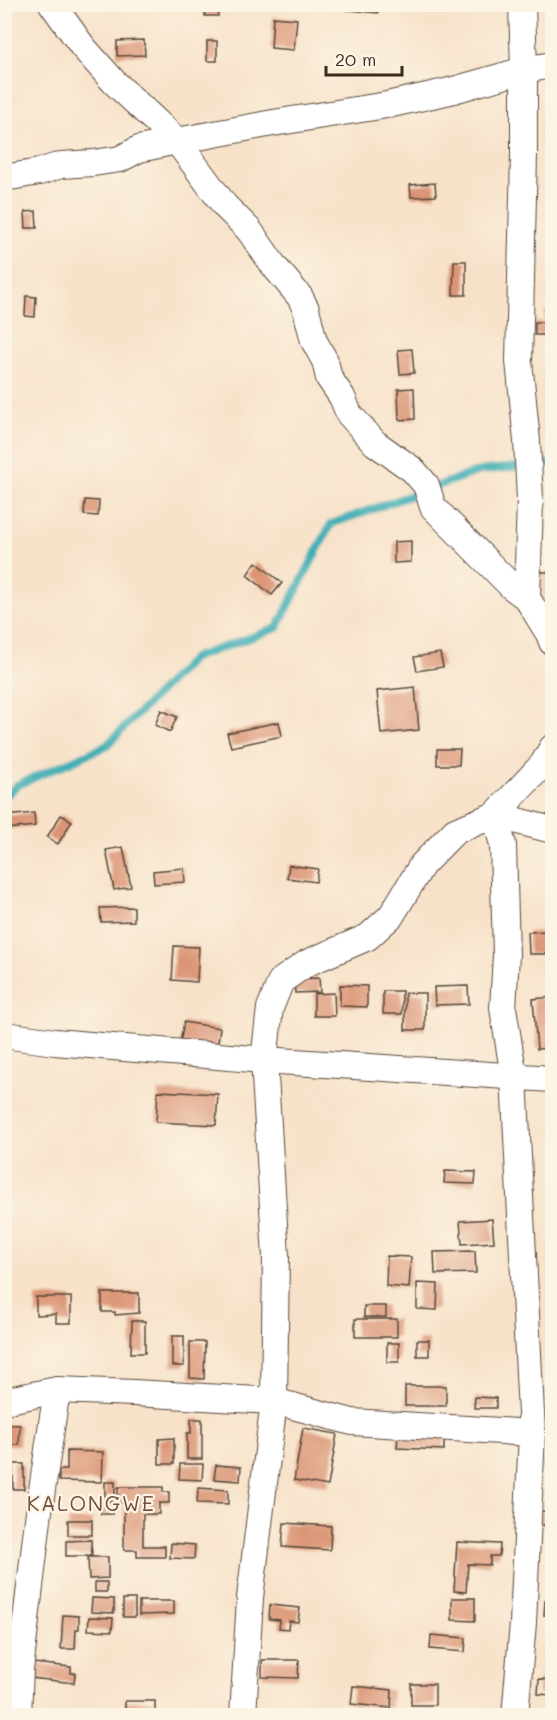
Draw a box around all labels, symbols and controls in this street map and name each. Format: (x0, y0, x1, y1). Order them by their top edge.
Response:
scale bar (326, 39, 402, 77)
text: 20 m (335, 47, 376, 71)
district label: KALONGWE (27, 1489, 155, 1516)

